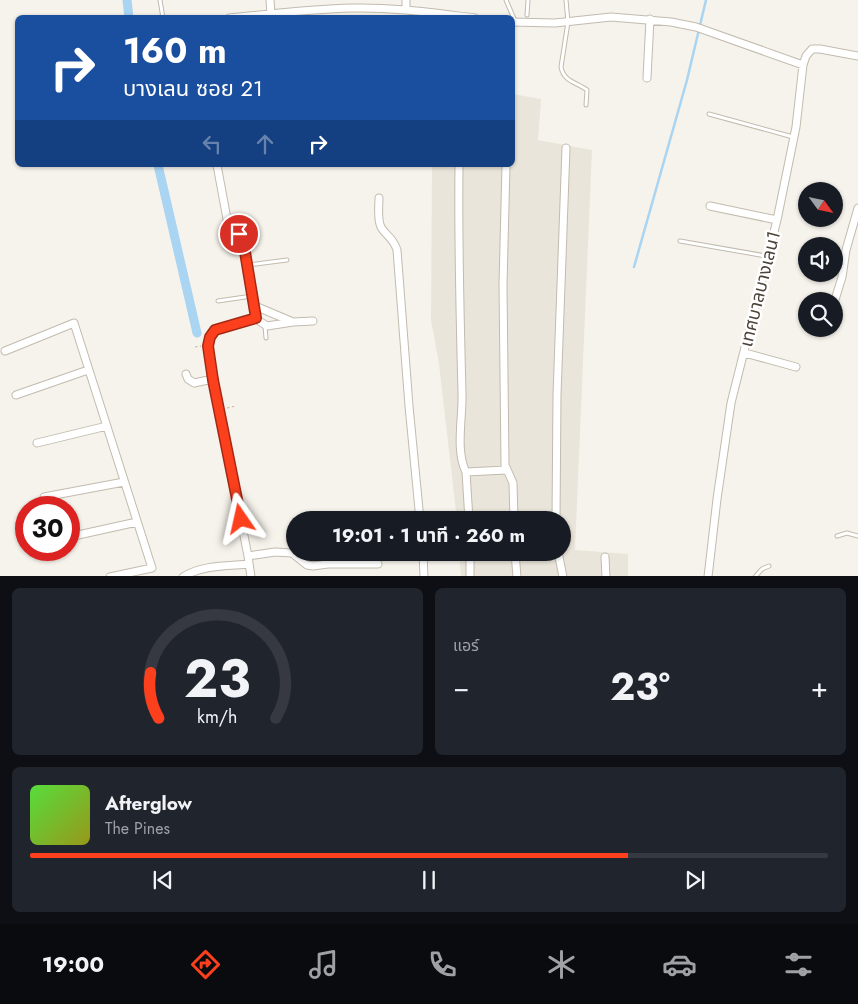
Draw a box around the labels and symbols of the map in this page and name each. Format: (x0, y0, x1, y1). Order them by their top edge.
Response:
north arrow (798, 182, 842, 228)
pin (218, 213, 260, 255)
street label: เทศบาลบางเลน1 (733, 228, 787, 350)
position arrow (214, 492, 266, 544)
speed limit sign: 30 (15, 496, 80, 561)

